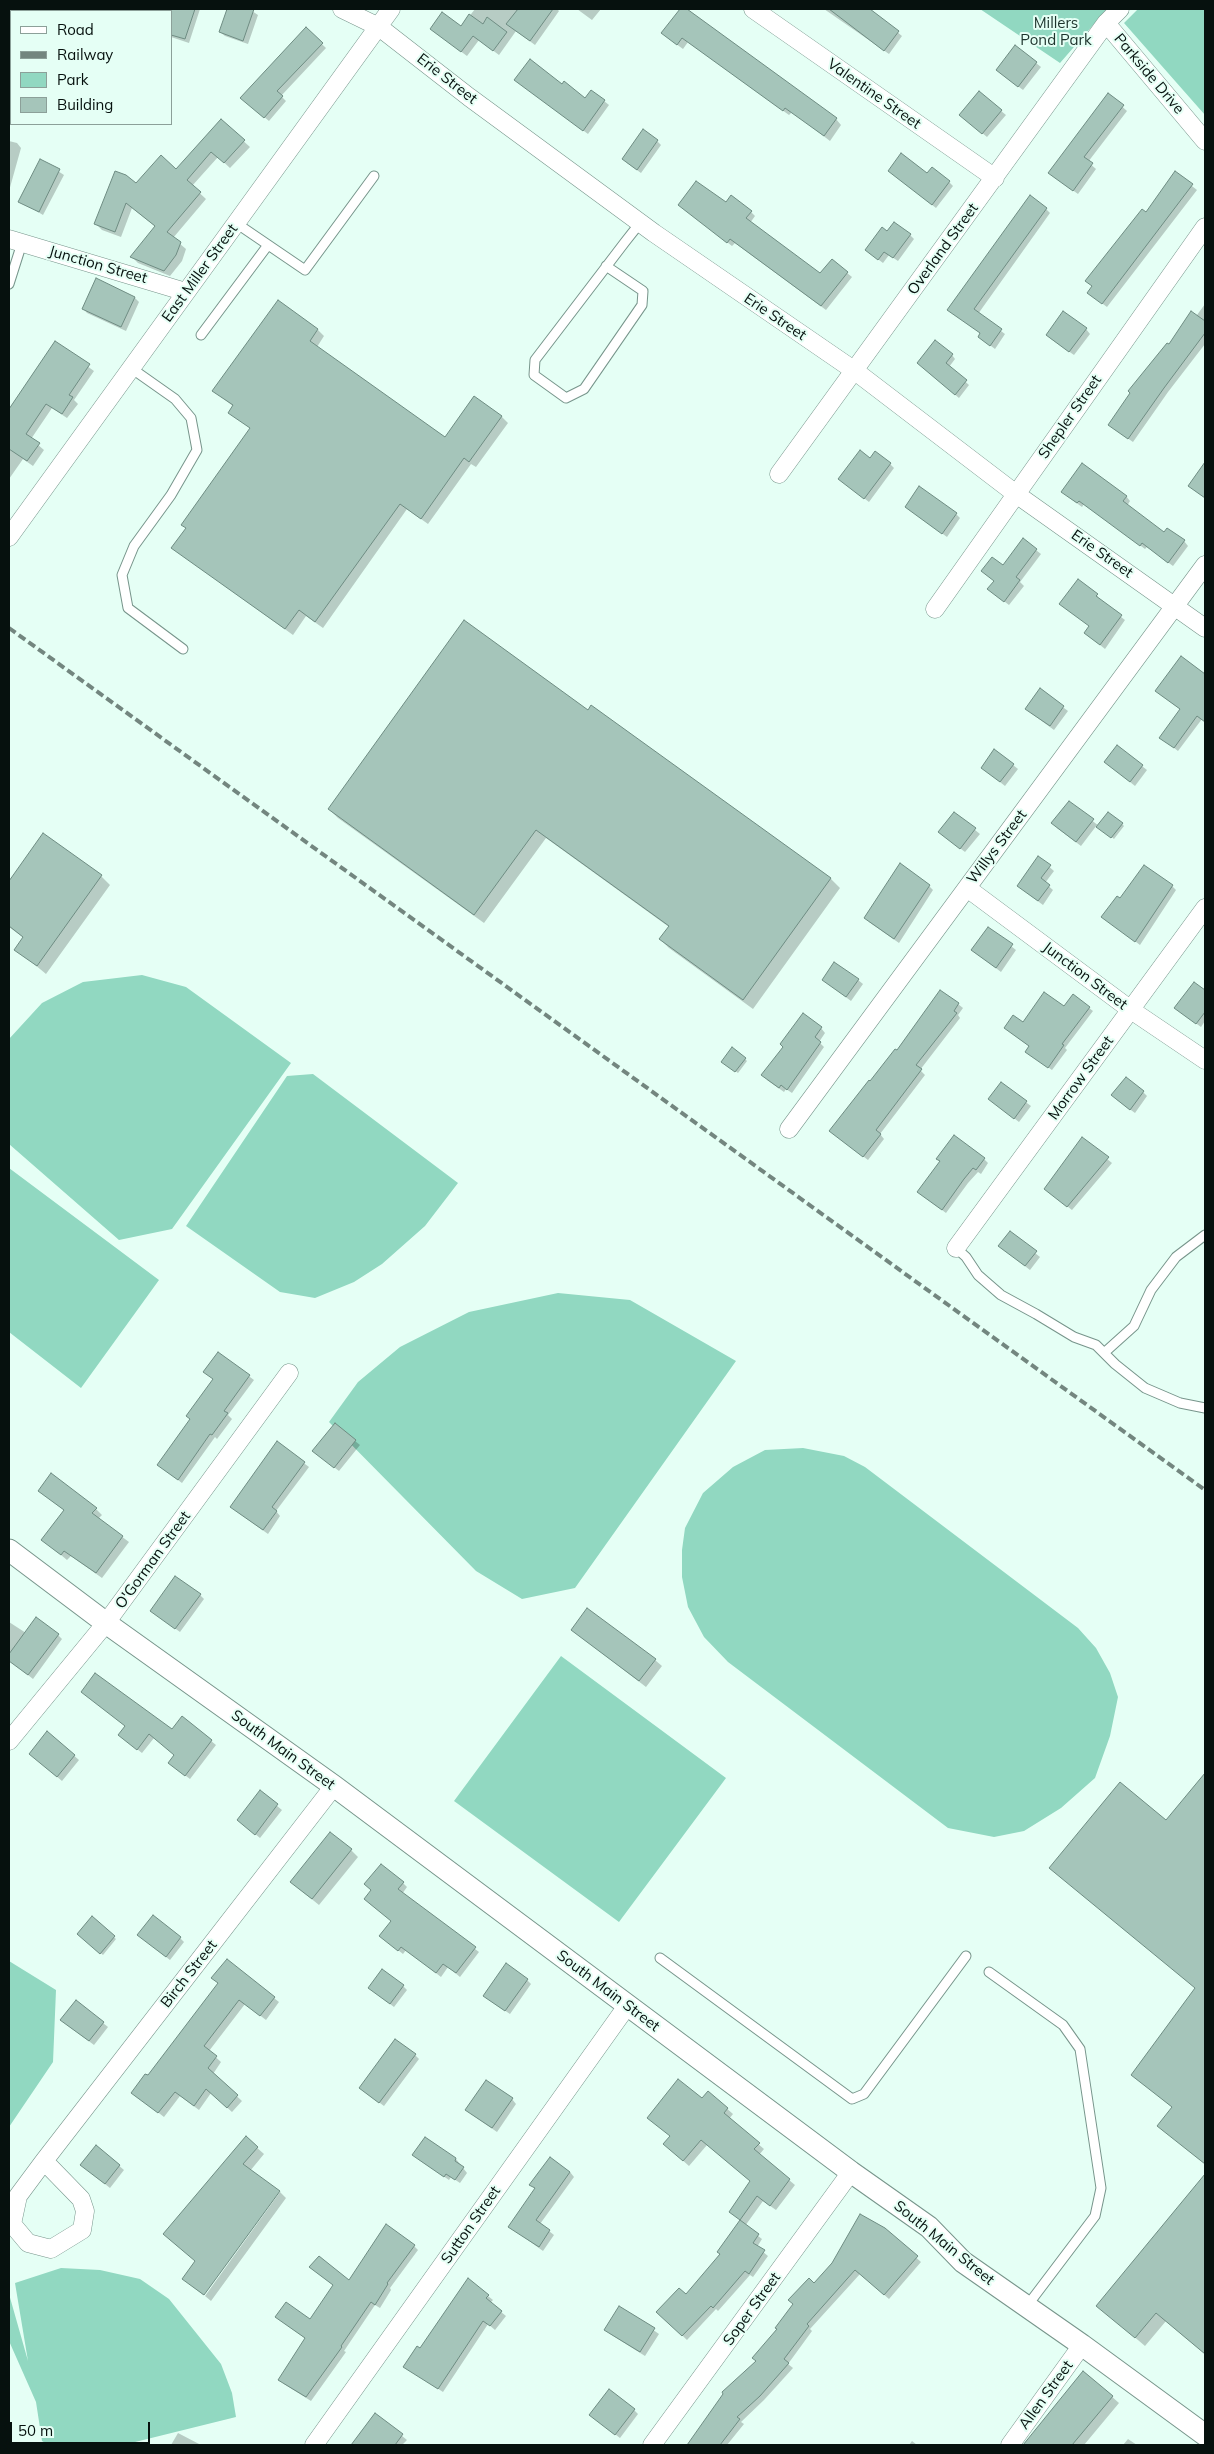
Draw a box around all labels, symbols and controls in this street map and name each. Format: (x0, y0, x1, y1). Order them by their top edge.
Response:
legend (10, 10, 172, 125)
park label: Millers Pond Park (1020, 14, 1092, 49)
text: Road (57, 20, 94, 39)
street label: Parkside Drive (1110, 30, 1188, 118)
text: Railway (57, 45, 113, 64)
street label: Erie Street (413, 50, 481, 108)
street label: Valentine Street (824, 55, 924, 133)
text: Park (57, 70, 89, 89)
text: Building (57, 95, 113, 114)
street label: Overland Street (904, 200, 982, 298)
street label: East Miller Street (158, 220, 242, 326)
street label: Junction Street (47, 242, 149, 288)
street label: Erie Street (740, 290, 810, 344)
street label: Shepler Street (1035, 372, 1105, 462)
street label: Erie Street (1068, 526, 1136, 582)
street label: Willys Street (963, 806, 1031, 888)
street label: Junction Street (1039, 938, 1131, 1014)
street label: Morrow Street (1045, 1033, 1117, 1123)
street label: O'Gorman Street (112, 1508, 194, 1612)
street label: South Main Street (227, 1706, 339, 1794)
street label: Birch Street (157, 1937, 221, 2011)
street label: South Main Street (553, 1946, 663, 2036)
street label: Sutton Street (438, 2183, 504, 2267)
street label: South Main Street (890, 2197, 998, 2289)
street label: Soper Street (719, 2269, 785, 2349)
street label: Allen Street (1015, 2357, 1077, 2433)
scale bar (12, 2412, 152, 2444)
text: 50 m (18, 2421, 53, 2440)

